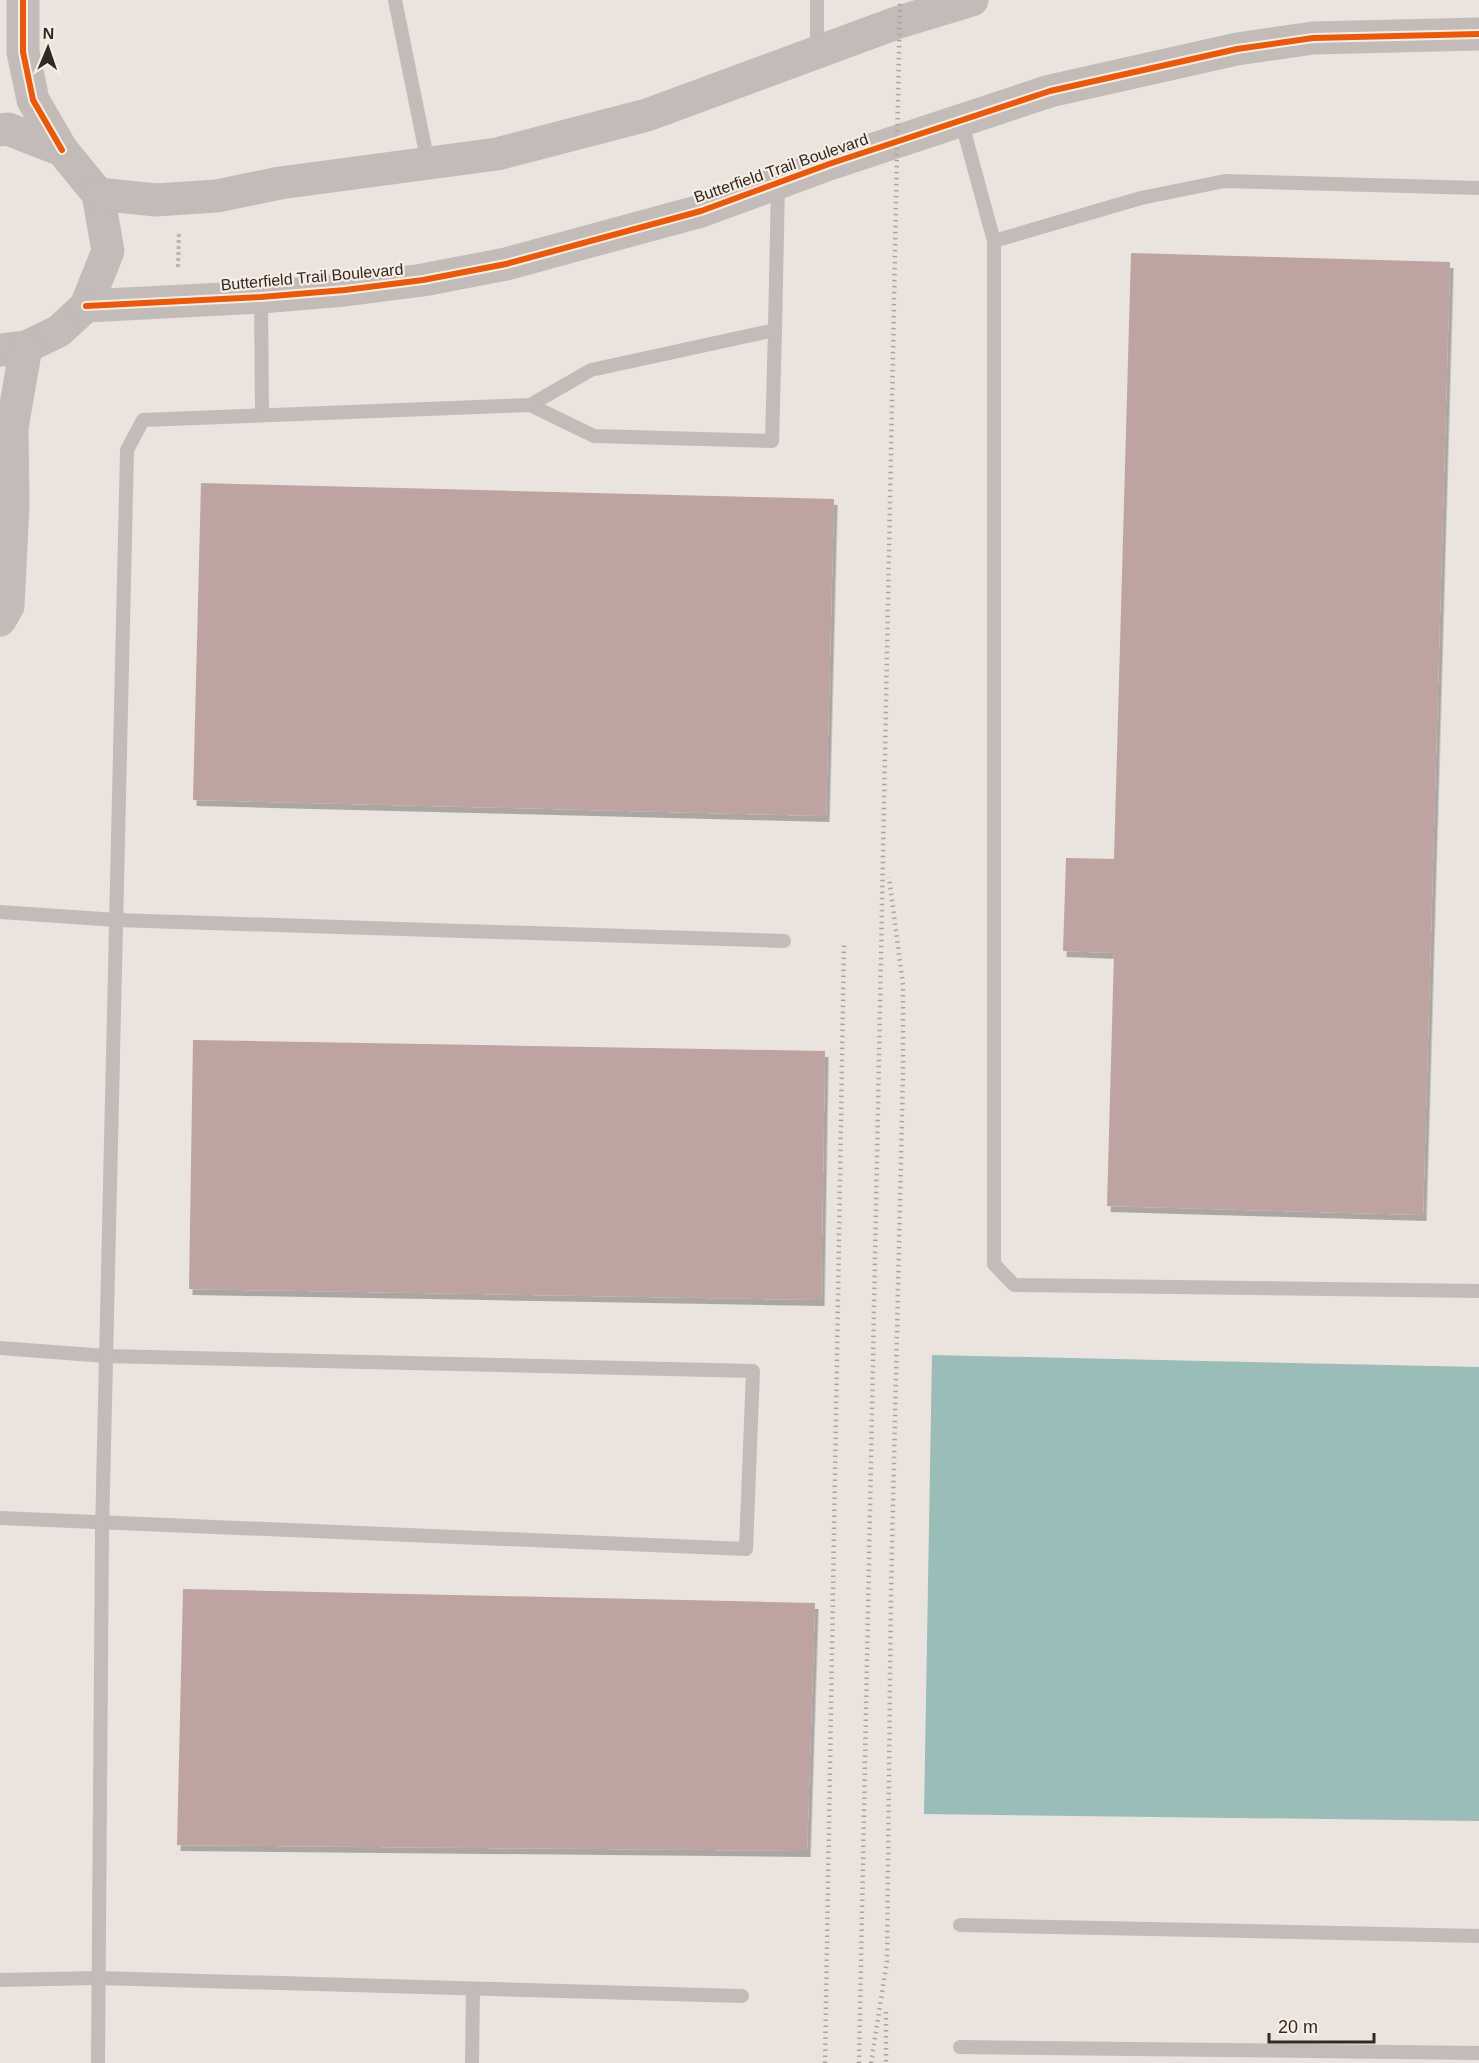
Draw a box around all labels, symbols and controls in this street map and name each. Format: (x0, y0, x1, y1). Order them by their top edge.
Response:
north arrow (18, 18, 78, 78)
text: N (42, 25, 55, 42)
street label: Butterfield Trail Boulevard (692, 130, 870, 206)
street label: Butterfield Trail Boulevard (220, 261, 404, 293)
scale bar (1269, 2006, 1374, 2044)
text: 20 m (1278, 2017, 1318, 2037)

